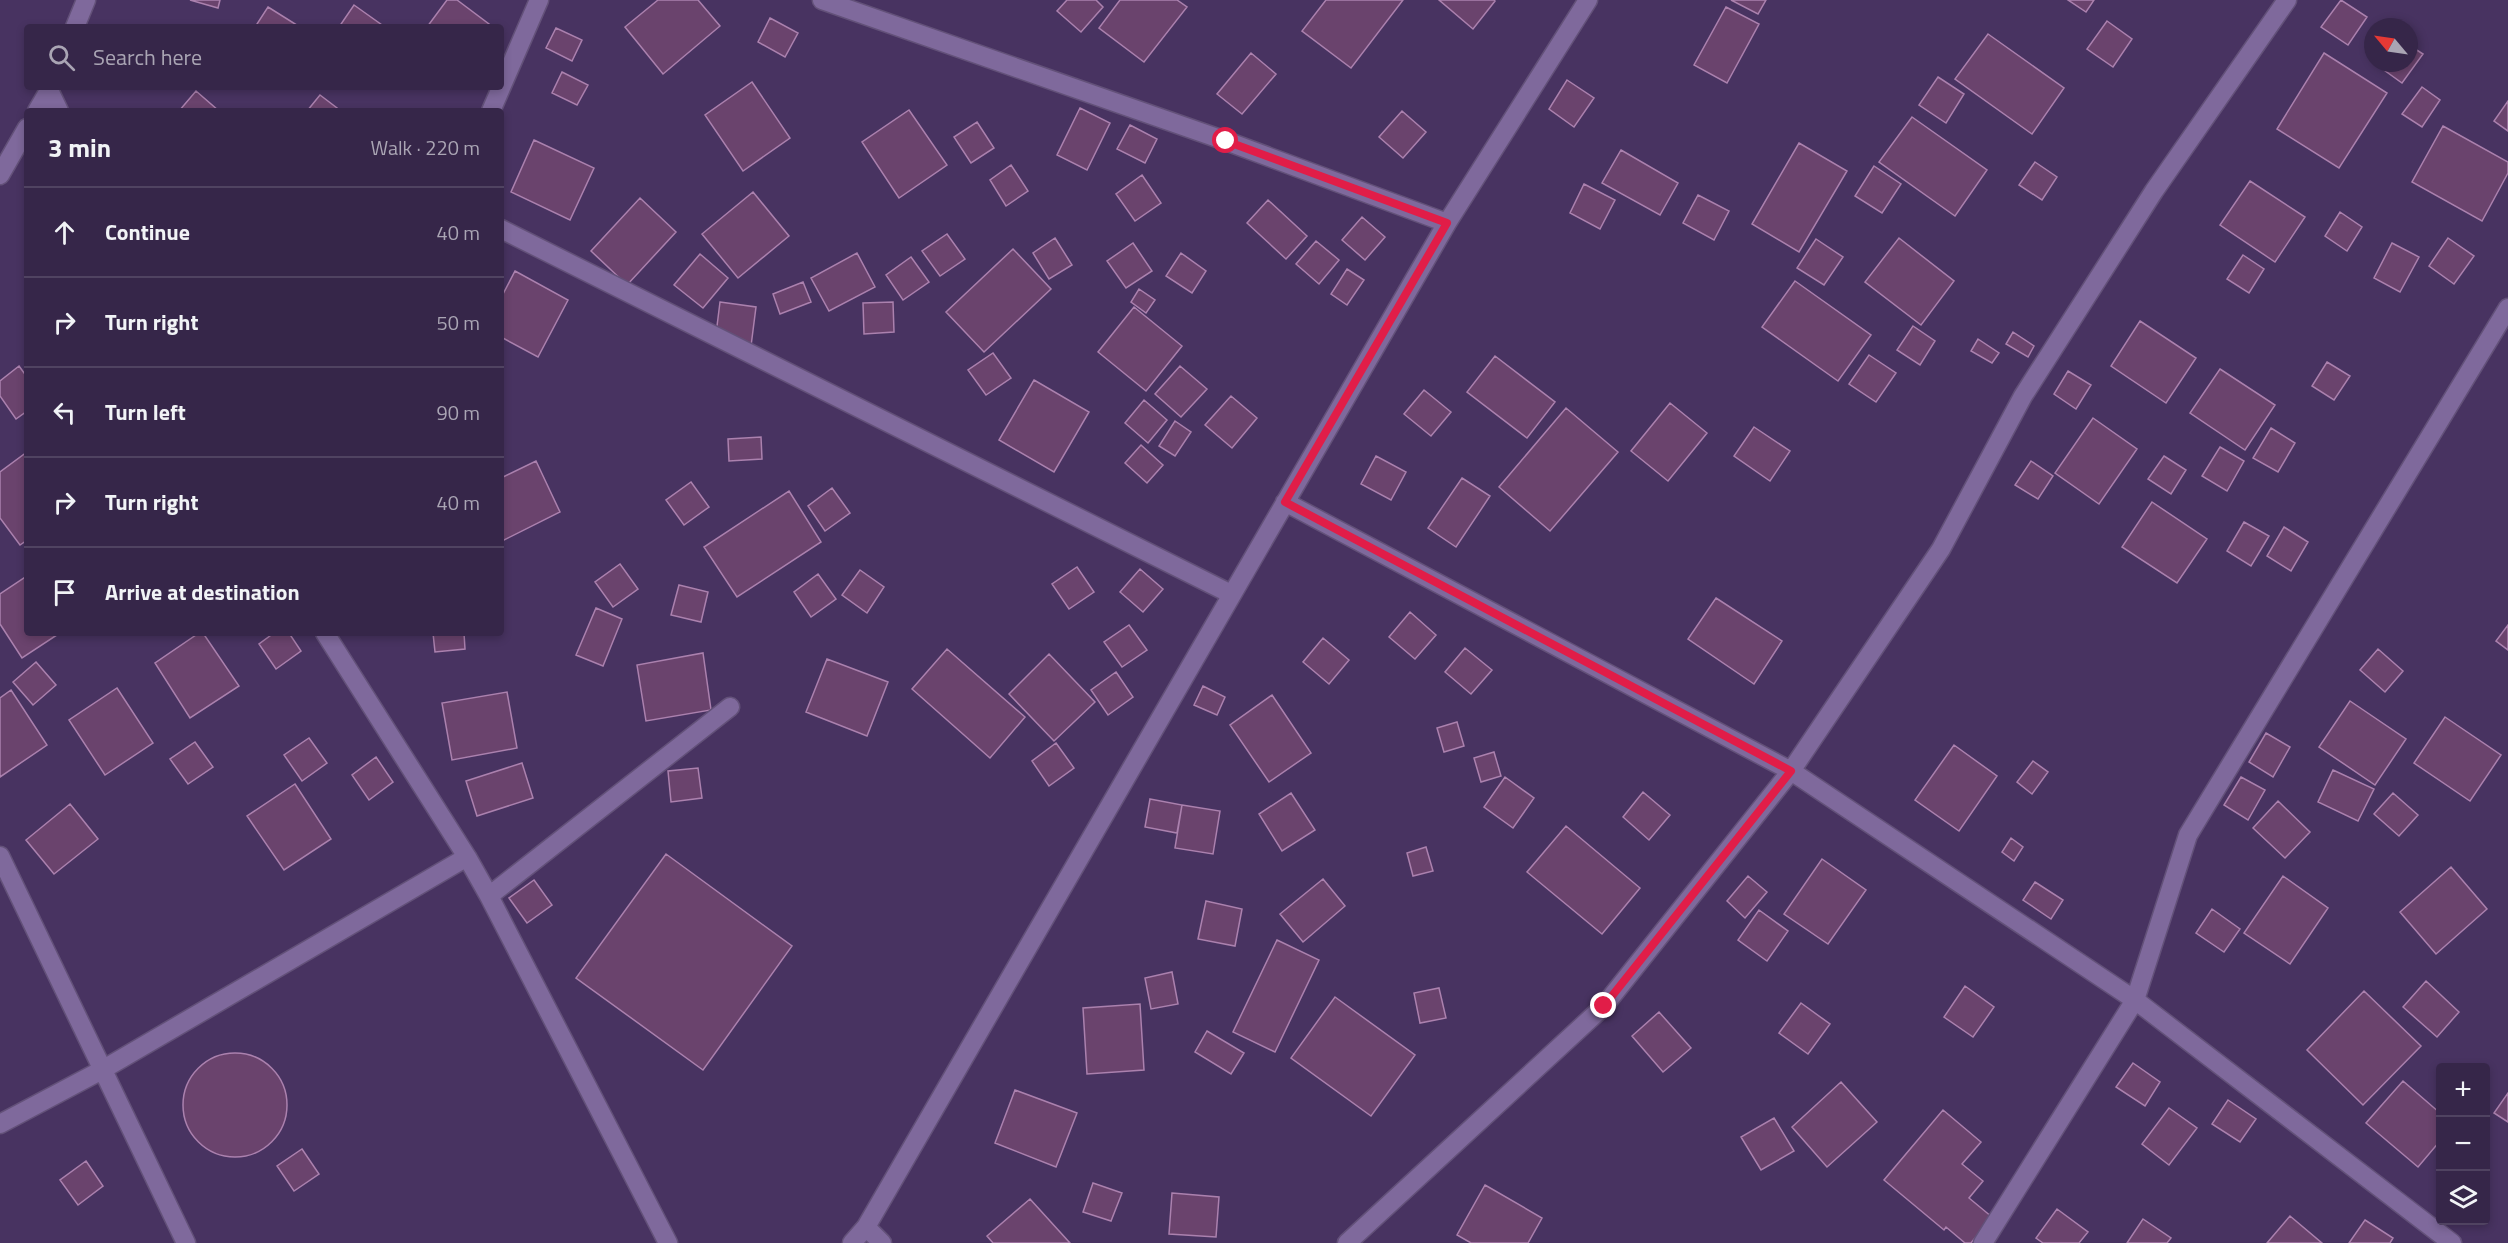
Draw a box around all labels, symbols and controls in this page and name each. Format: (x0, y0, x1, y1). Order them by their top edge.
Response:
north arrow (2364, 18, 2418, 72)
search box (24, 24, 504, 90)
text: Search here (93, 40, 202, 74)
icon: search (45, 41, 78, 74)
route start (1212, 127, 1238, 153)
text: 3 min (48, 128, 111, 167)
text: Walk · 220 m (371, 132, 480, 163)
text: Continue (105, 215, 190, 249)
icon: ahead (48, 216, 81, 249)
text: 40 m (436, 217, 480, 248)
text: Turn right (105, 305, 199, 339)
icon: right (48, 306, 81, 339)
text: 50 m (436, 307, 480, 338)
text: Turn left (105, 395, 186, 429)
icon: left (48, 396, 81, 429)
text: 90 m (436, 397, 480, 428)
text: Turn right (105, 485, 199, 519)
icon: right (48, 486, 81, 519)
text: 40 m (436, 487, 480, 518)
text: Arrive at destination (105, 575, 300, 609)
icon: arrive (48, 576, 81, 609)
route end (1590, 992, 1616, 1018)
map controls (2436, 1063, 2490, 1225)
button: + (2436, 1063, 2490, 1117)
button: − (2436, 1117, 2490, 1171)
button: layers (2436, 1171, 2490, 1225)

